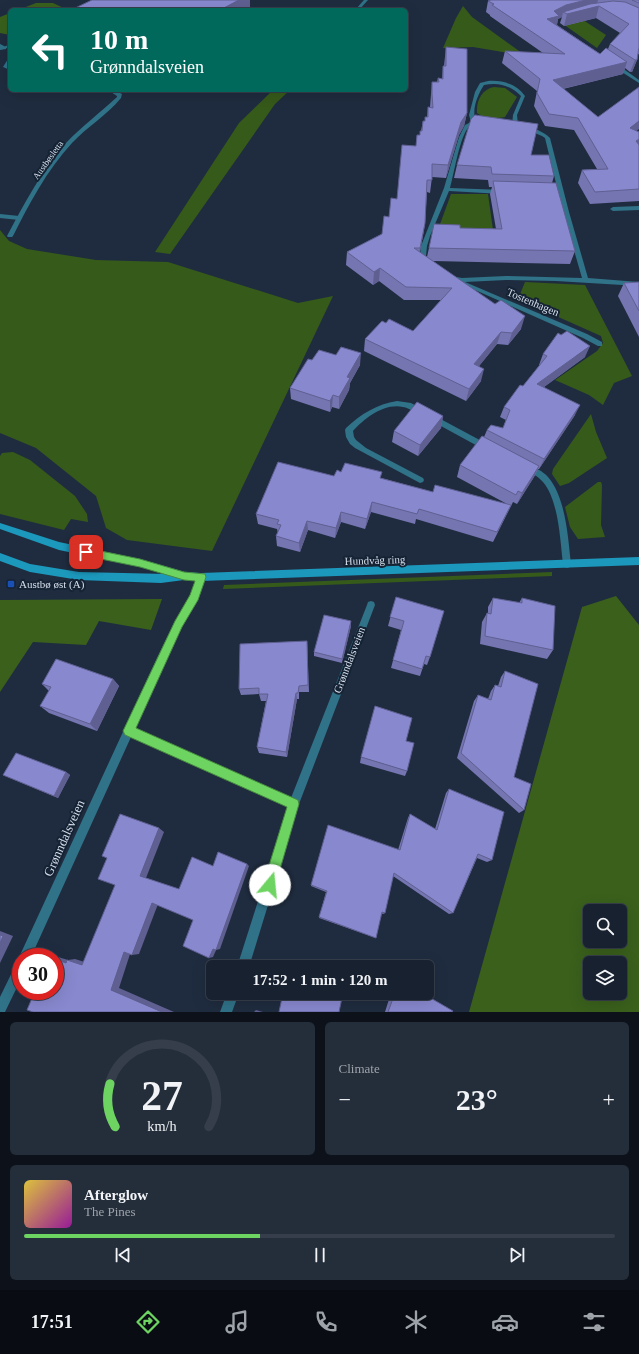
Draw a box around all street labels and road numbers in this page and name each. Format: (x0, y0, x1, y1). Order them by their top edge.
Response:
street label: Austbøsletta (31, 139, 65, 181)
street label: Tostenhagen (505, 286, 561, 319)
street label: Hundvåg ring (344, 553, 406, 567)
street label: Grønndalsveien (331, 625, 367, 695)
street label: Grønndalsveien (40, 797, 88, 879)

